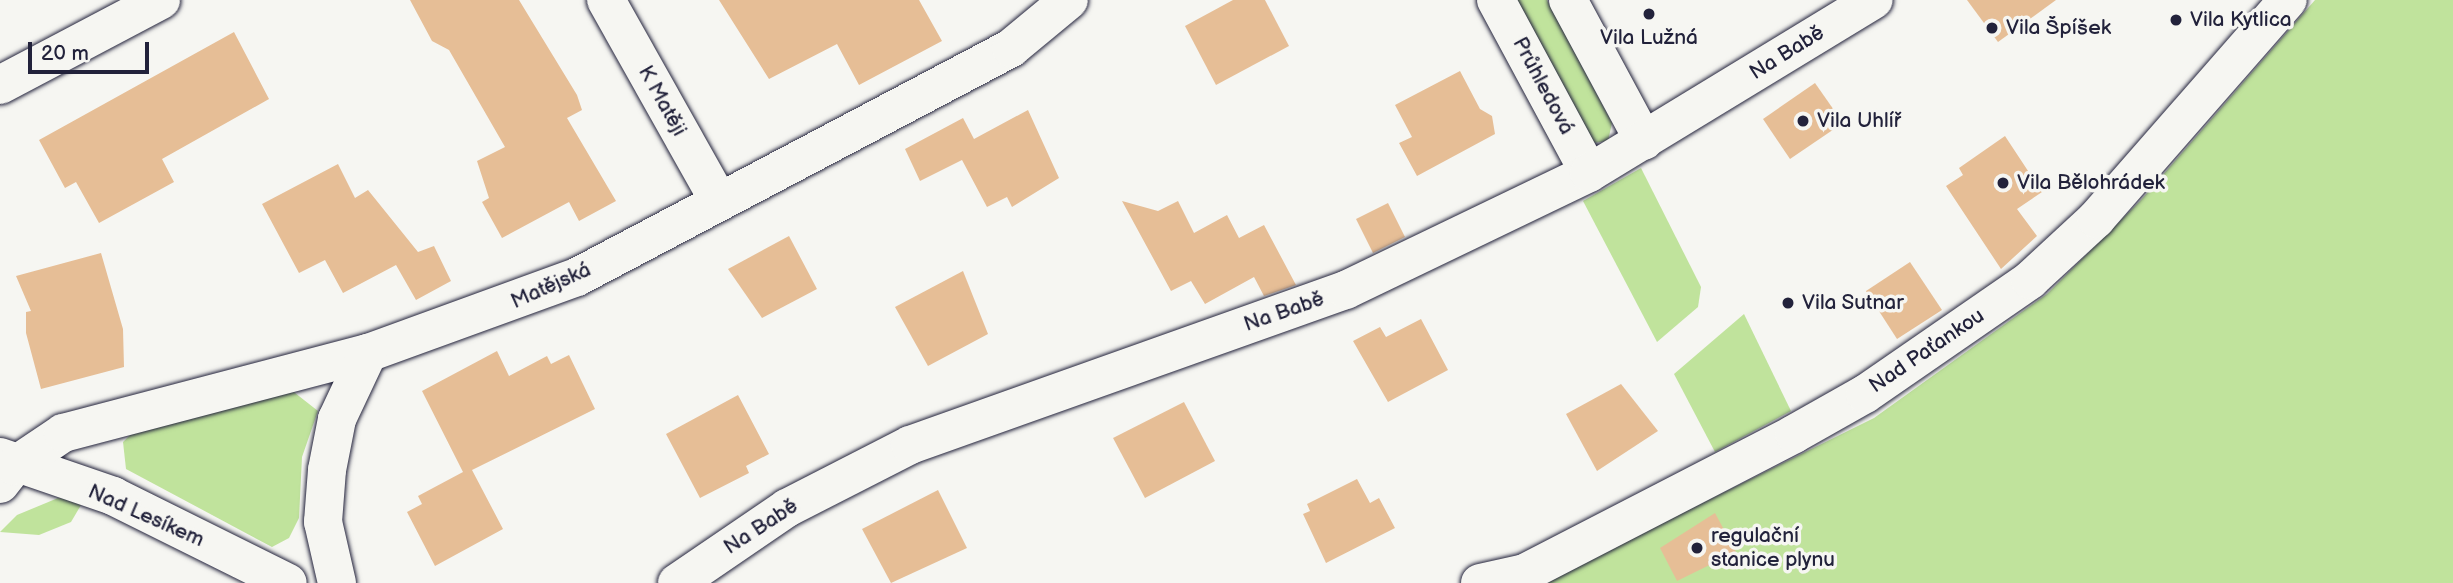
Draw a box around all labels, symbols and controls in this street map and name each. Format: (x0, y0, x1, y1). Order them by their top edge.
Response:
marker: Vila Lužná (1641, 6, 1657, 22)
place label: Vila Kytlica (2190, 7, 2292, 33)
marker: Vila Kytlica (2168, 12, 2184, 28)
place label: Vila Špíšek (2006, 15, 2112, 41)
street label: Na Babě (1745, 20, 1829, 86)
marker: Vila Špíšek (1984, 20, 2000, 36)
place label: Vila Lužná (1600, 25, 1698, 51)
scale bar (32, 28, 152, 72)
street label: Průhledová (1507, 33, 1579, 139)
text: 20 m (41, 41, 89, 66)
street label: K Matěji (632, 61, 692, 141)
place label: Vila Uhlíř (1817, 108, 1901, 134)
marker: Vila Uhlíř (1795, 113, 1811, 129)
place label: Vila Bělohrádek (2017, 170, 2165, 196)
marker: Vila Bělohrádek (1995, 175, 2011, 191)
street label: Matějská (507, 257, 595, 315)
street label: Na Babě (1241, 287, 1327, 337)
place label: Vila Sutnar (1802, 290, 1904, 316)
marker: Vila Sutnar (1780, 295, 1796, 311)
street label: Nad Paťankou (1865, 303, 1989, 399)
street label: Nad Lesíkem (84, 479, 208, 553)
street label: Na Babě (719, 494, 803, 560)
place label: regulační stanice plynu (1711, 523, 1835, 573)
marker: regulační stanice plynu (1689, 540, 1705, 556)

